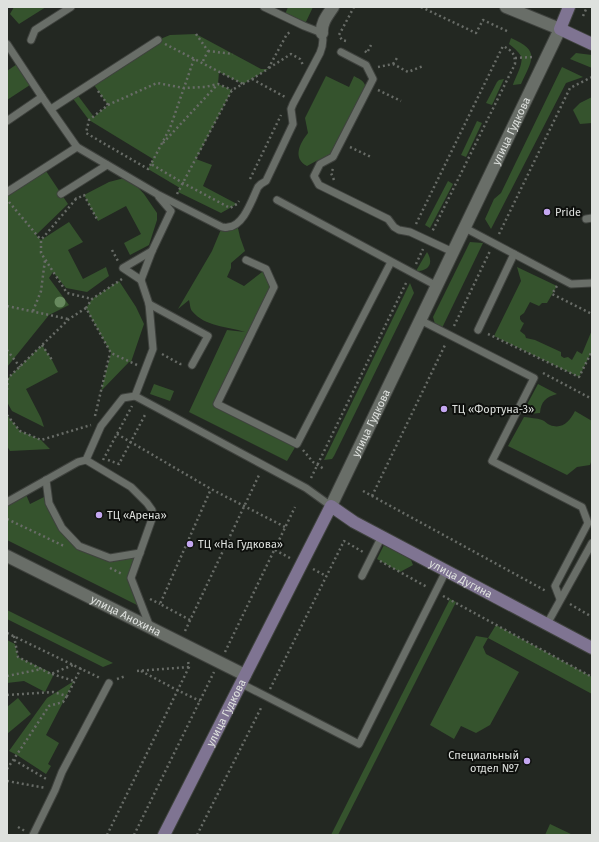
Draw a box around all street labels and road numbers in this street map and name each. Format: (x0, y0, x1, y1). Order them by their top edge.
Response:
street label: улица Гудкова (489, 95, 533, 167)
street label: улица Гудкова (349, 387, 393, 459)
street label: улица Дугина (427, 557, 495, 601)
street label: улица Анохина (89, 592, 163, 639)
street label: улица Гудкова (203, 677, 249, 749)

